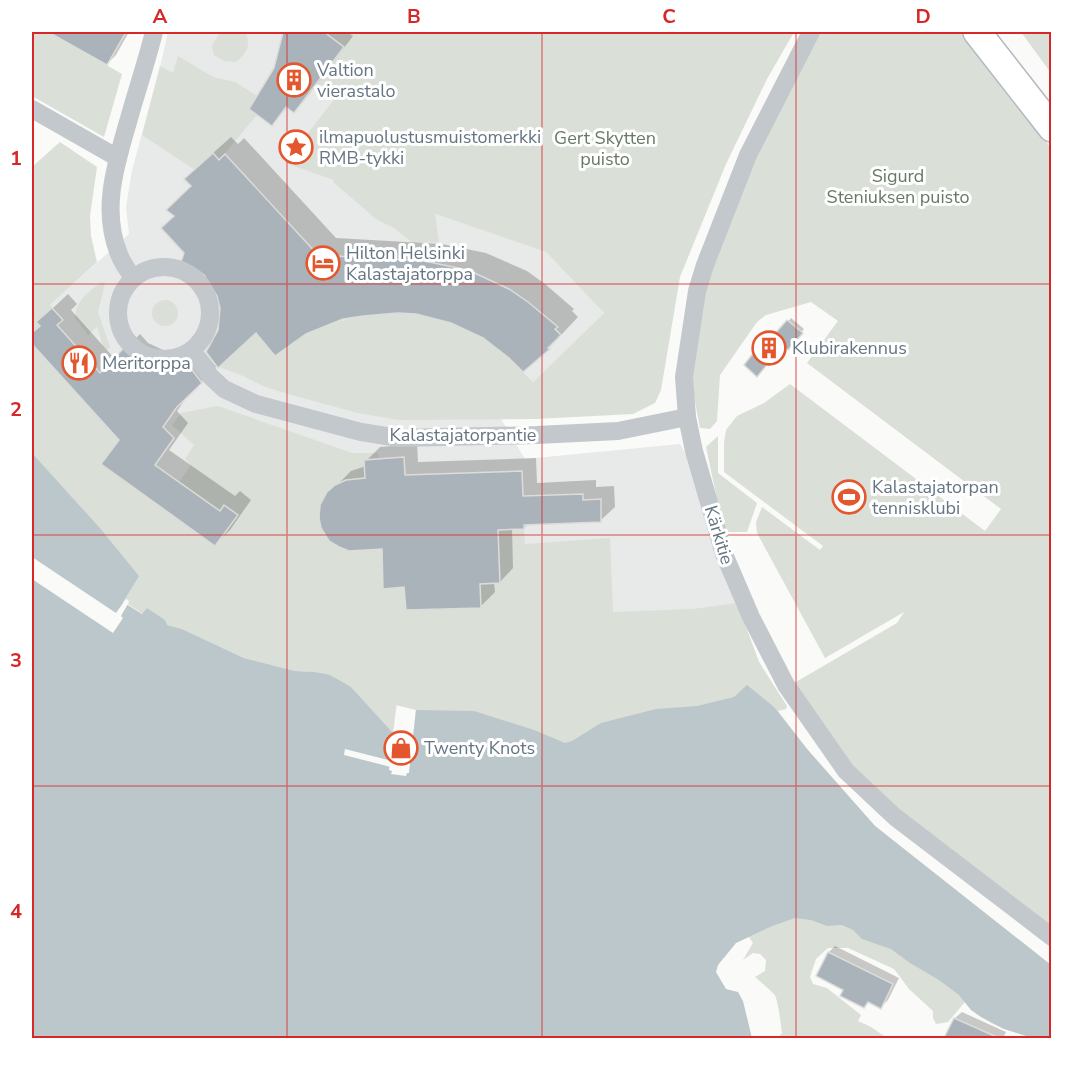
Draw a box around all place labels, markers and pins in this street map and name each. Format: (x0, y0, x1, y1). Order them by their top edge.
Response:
place label: Valtion vierastalo (316, 58, 396, 103)
building icon: Valtion vierastalo (276, 62, 312, 98)
place label: ilmapuolustusmuistomerkki RMB-tykki (319, 125, 541, 170)
place icon: ilmapuolustusmuistomerkki RMB-tykki (278, 129, 314, 165)
place label: Hilton Helsinki Kalastajatorppa (346, 241, 473, 286)
hotel icon: Hilton Helsinki Kalastajatorppa (305, 245, 341, 281)
building icon: Klubirakennus (751, 330, 787, 366)
place label: Klubirakennus (792, 336, 907, 360)
restaurant icon: Meritorppa (61, 345, 97, 381)
place label: Meritorppa (102, 351, 191, 375)
place label: Kalastajatorpan tennisklubi (872, 475, 999, 520)
sports icon: Kalastajatorpan tennisklubi (831, 479, 867, 515)
shop icon: Twenty Knots (383, 730, 419, 766)
place label: Twenty Knots (424, 736, 535, 760)

